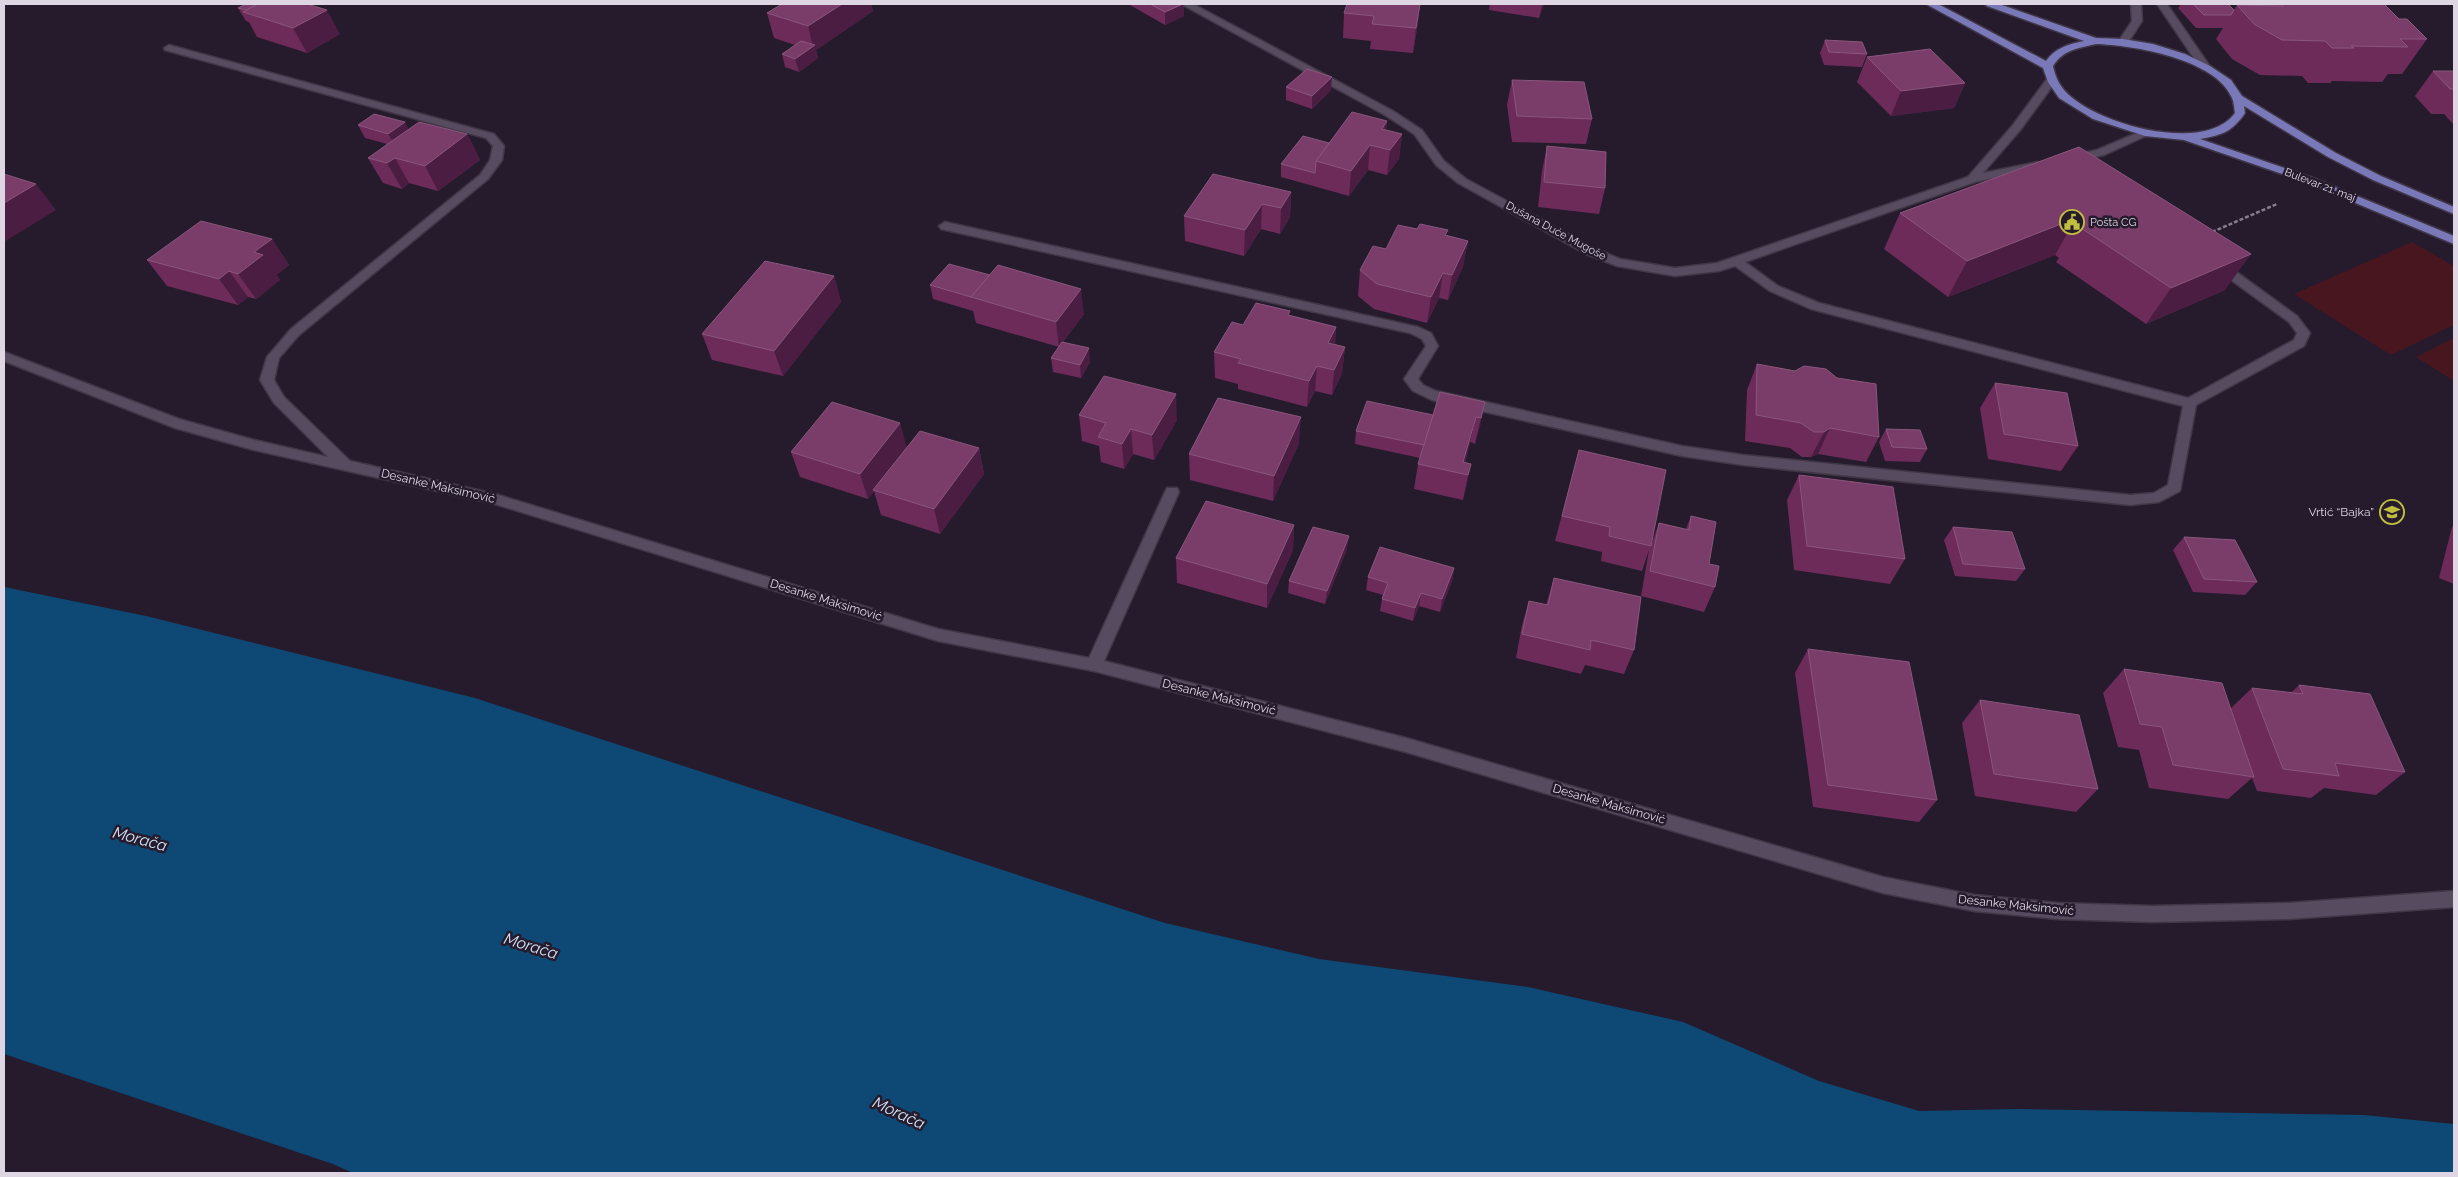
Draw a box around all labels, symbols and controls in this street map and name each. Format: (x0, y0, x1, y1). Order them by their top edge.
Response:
street label: Bulevar 21. maj (2283, 165, 2357, 205)
street label: Dušana Duće Mugoše (1504, 199, 1609, 263)
public building icon: Pošta CG (2059, 209, 2085, 235)
place label: Pošta CG (2090, 216, 2137, 229)
street label: Desanke Maksimović (380, 466, 497, 506)
school or university icon: Vrtić “Bajka” (2379, 499, 2405, 525)
place label: Vrtić “Bajka” (2308, 505, 2374, 519)
street label: Desanke Maksimović (768, 576, 884, 624)
street label: Desanke Maksimović (1161, 676, 1278, 718)
street label: Desanke Maksimović (1551, 781, 1667, 827)
water label: Morača (111, 823, 170, 855)
street label: Desanke Maksimović (1957, 892, 2075, 918)
water label: Morača (502, 929, 561, 963)
water label: Morača (870, 1093, 928, 1133)

